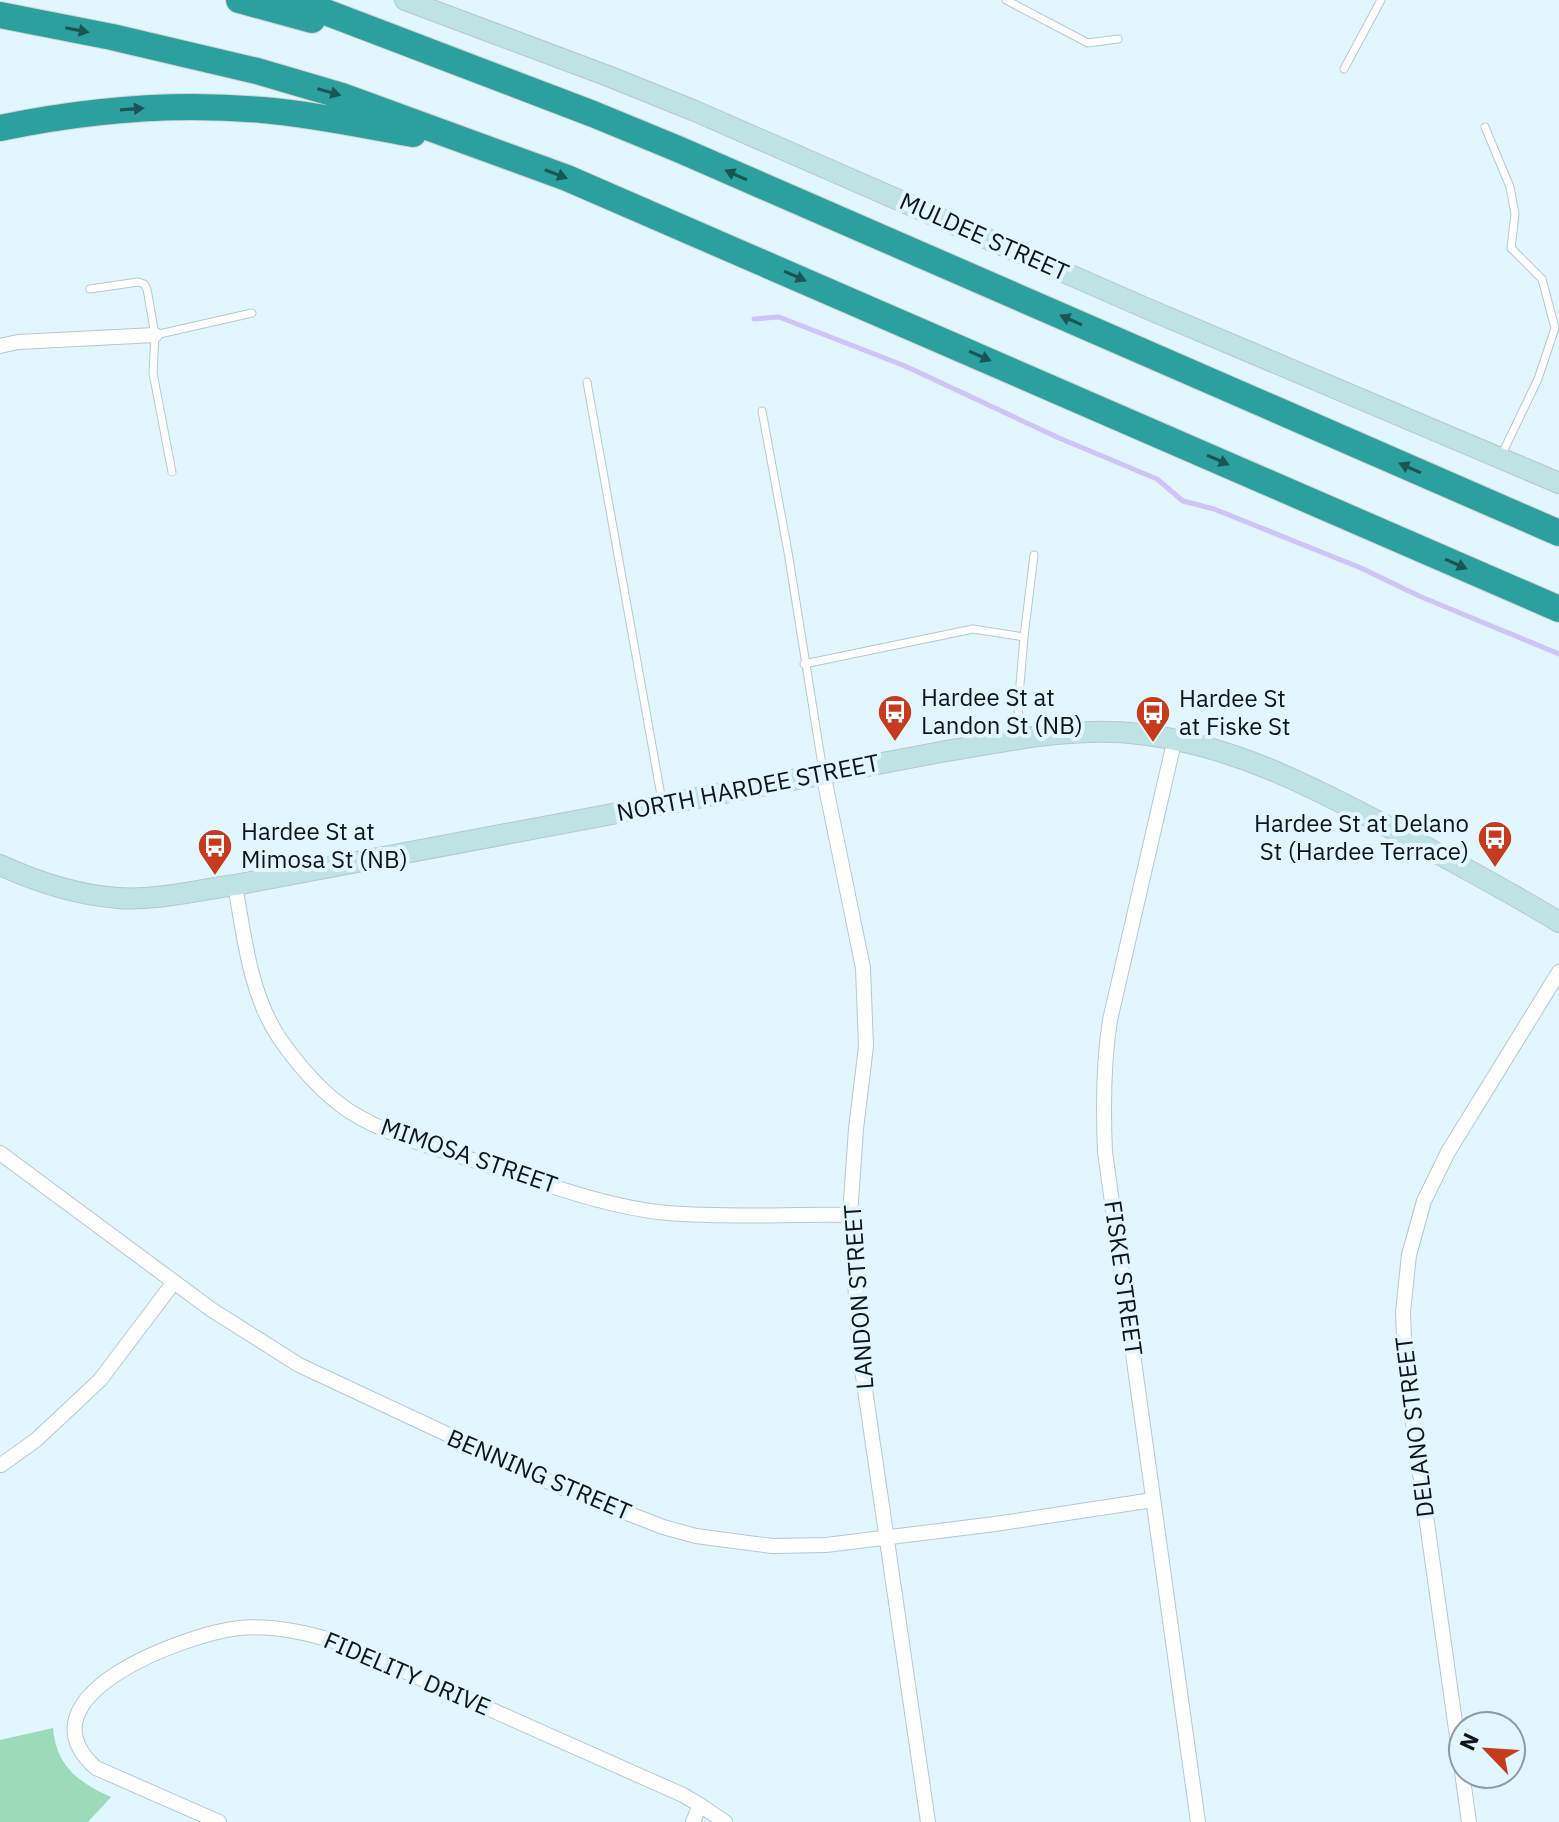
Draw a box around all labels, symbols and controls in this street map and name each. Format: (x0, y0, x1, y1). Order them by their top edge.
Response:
one-way arrow (64, 24, 89, 37)
one-way arrow (317, 86, 341, 99)
one-way arrow (120, 102, 145, 115)
one-way arrow (544, 168, 568, 181)
one-way arrow (725, 168, 748, 181)
street label: MULDEE STREET (895, 184, 1074, 288)
one-way arrow (784, 269, 807, 282)
one-way arrow (1059, 314, 1083, 327)
one-way arrow (968, 350, 992, 363)
one-way arrow (1206, 454, 1230, 467)
one-way arrow (1399, 462, 1422, 475)
one-way arrow (1444, 558, 1468, 571)
place label: Hardee St at Landon St (NB) (921, 681, 1083, 741)
place label: Hardee St at Fiske St (1179, 682, 1290, 742)
bus stop icon: Hardee St at Landon St (NB) (876, 693, 914, 743)
bus stop icon: Hardee St at Fiske St (1134, 694, 1172, 744)
street label: NORTH HARDEE STREET (614, 746, 882, 828)
place label: Hardee St at Delano St (Hardee Terrace) (1254, 807, 1469, 867)
place label: Hardee St at Mimosa St (NB) (241, 815, 408, 875)
bus stop icon: Hardee St at Delano St (Hardee Terrace) (1476, 819, 1514, 869)
bus stop icon: Hardee St at Mimosa St (NB) (196, 827, 234, 877)
street label: MIMOSA STREET (377, 1110, 562, 1200)
street label: FISKE STREET (1097, 1198, 1151, 1358)
street label: LANDON STREET (836, 1203, 880, 1390)
street label: DELANO STREET (1387, 1335, 1441, 1519)
street label: BENNING STREET (442, 1421, 637, 1527)
street label: FIDELITY DRIVE (319, 1624, 496, 1723)
north arrow (1447, 1710, 1527, 1790)
text: N (1452, 1728, 1485, 1755)

